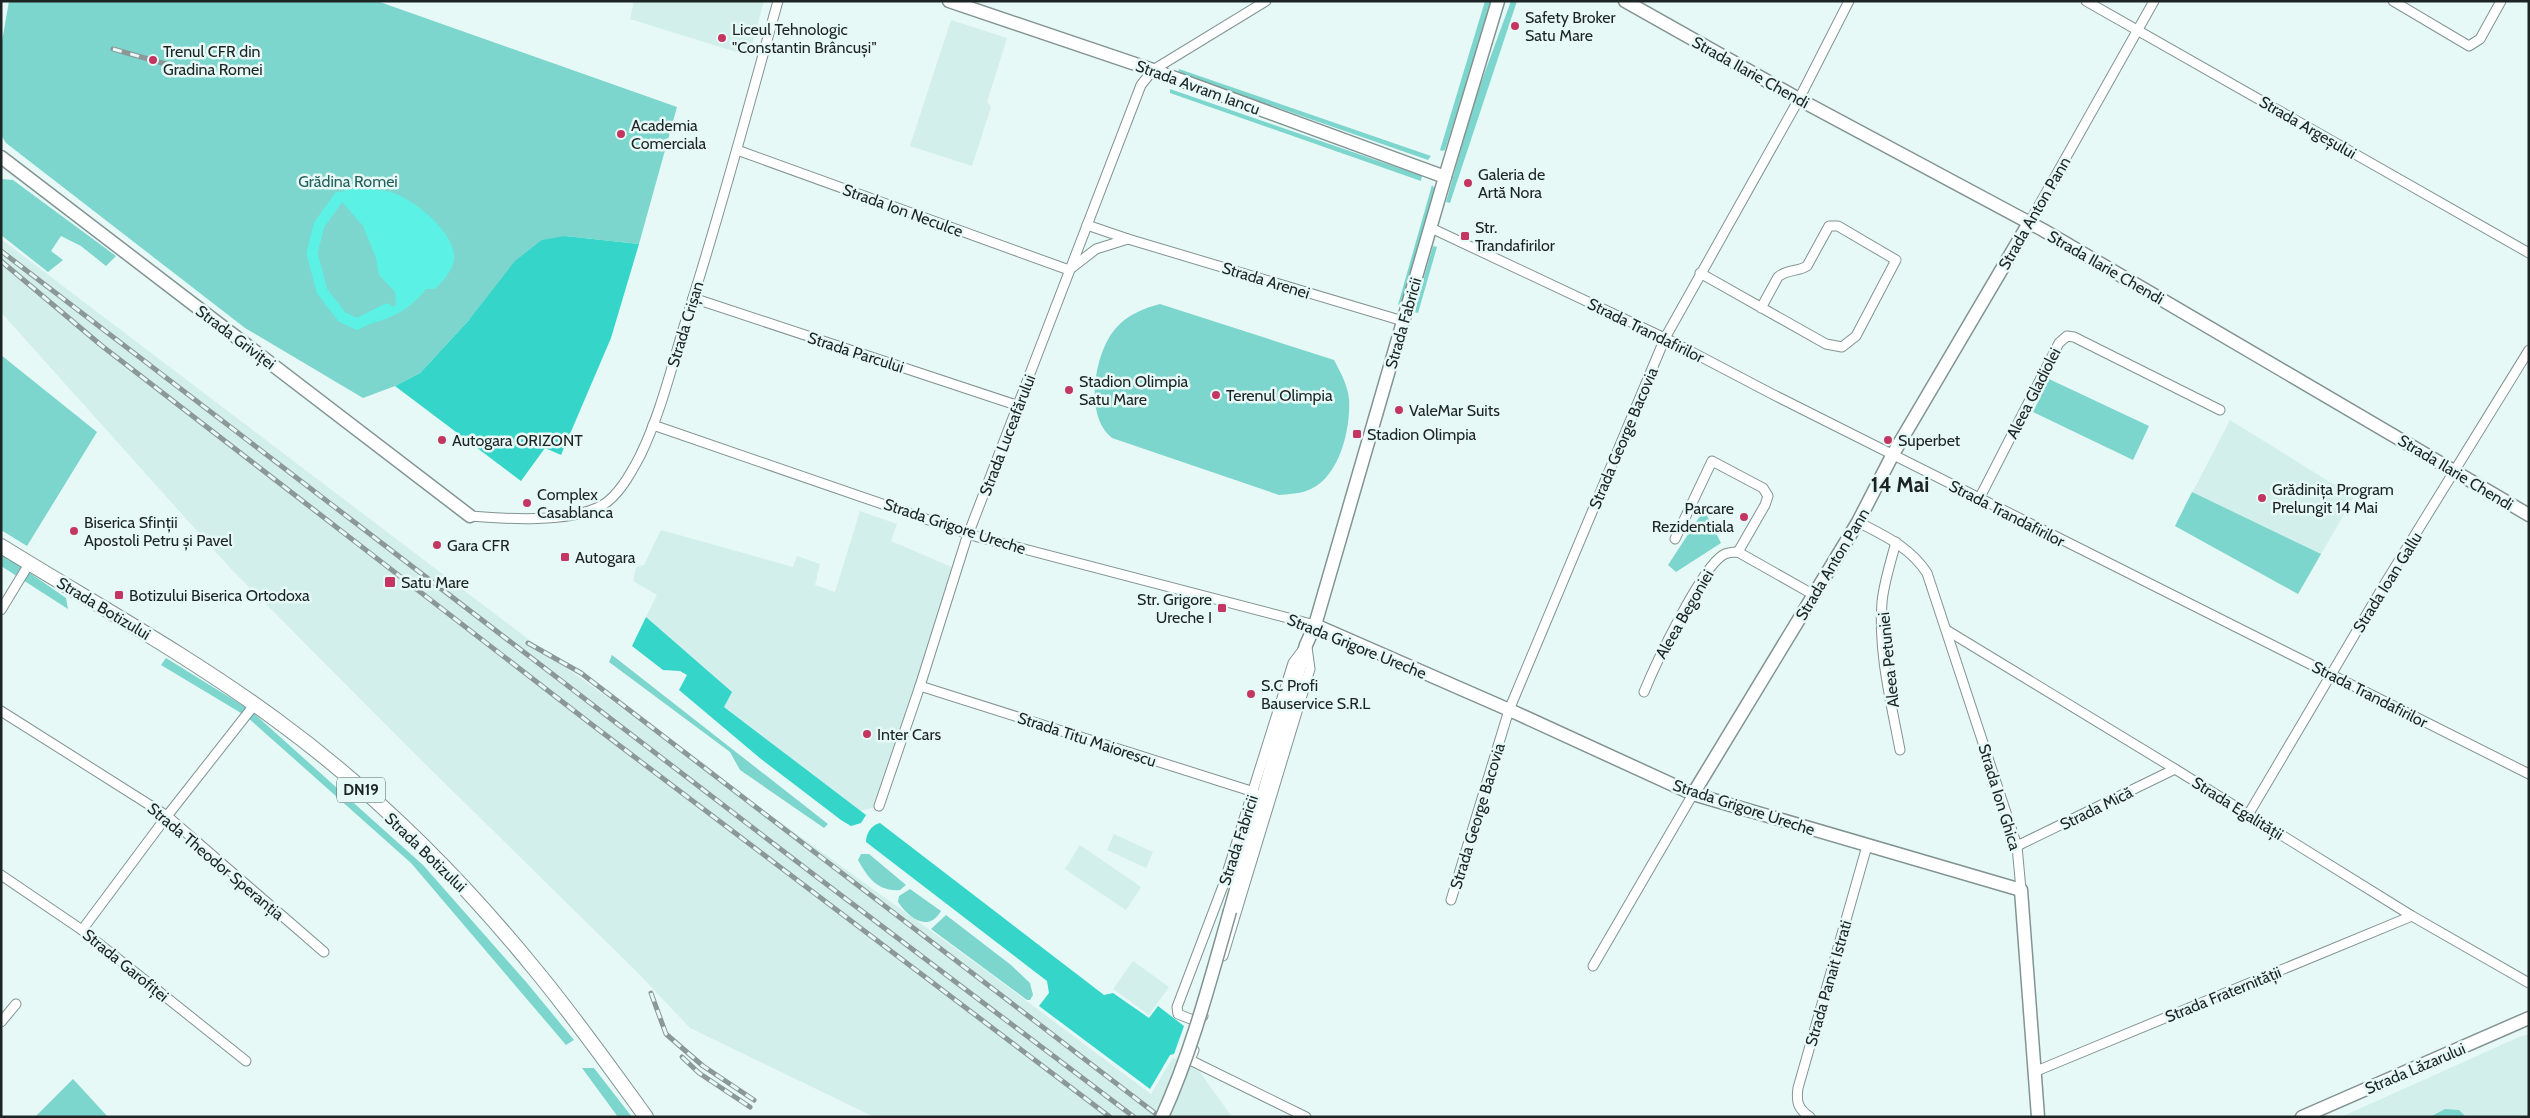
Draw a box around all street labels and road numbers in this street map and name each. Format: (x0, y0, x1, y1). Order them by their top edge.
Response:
street label: Strada Ilarie Chendi (1689, 32, 1813, 112)
street label: Strada Avram Iancu (1133, 56, 1263, 119)
street label: Strada Argeșului (2255, 92, 2360, 164)
street label: Strada Anton Pann (1994, 153, 2074, 273)
street label: Strada Ion Neculce (840, 180, 965, 241)
street label: Strada Ilarie Chendi (2044, 226, 2167, 308)
street label: Strada Arenei (1220, 258, 1312, 303)
street label: Strada Fabricii (1381, 275, 1426, 371)
street label: Strada Crișan (663, 279, 709, 370)
street label: Strada Trandafirilor (1584, 294, 1708, 367)
street label: Strada Griviței (192, 301, 279, 374)
street label: Strada Parcului (805, 328, 906, 377)
street label: Aleea Gladiolei (2002, 345, 2065, 442)
street label: Strada George Bacovia (1585, 364, 1662, 512)
street label: Strada Luceafărului (976, 372, 1039, 499)
street label: Strada Ilarie Chendi (2395, 431, 2517, 514)
street label: Strada Trandafirilor (1946, 476, 2069, 551)
street label: Strada Grigore Ureche (881, 495, 1028, 558)
street label: Strada Anton Pann (1792, 505, 1873, 624)
street label: Strada Ioan Gallu (2349, 529, 2426, 636)
street label: Aleea Begoniei (1651, 566, 1718, 662)
street label: Strada Botizului (54, 573, 154, 644)
street label: Strada Grigore Ureche (1285, 610, 1429, 683)
street label: Aleea Petuniei (1874, 611, 1903, 709)
street label: Strada Trandafirilor (2309, 657, 2432, 732)
street label: Strada Titu Maiorescu (1015, 708, 1159, 771)
street label: Strada George Bacovia (1446, 741, 1509, 891)
street label: Strada Ion Ghica (1974, 742, 2025, 853)
street label: Strada Egalității (2188, 773, 2287, 845)
street label: Strada Grigore Ureche (1670, 776, 1817, 839)
road number: DN19 (337, 778, 385, 802)
street label: Strada Mică (2057, 783, 2136, 834)
street label: Strada Fabricii (1215, 793, 1262, 888)
street label: Strada Theodor Speranția (143, 799, 288, 925)
street label: Strada Botizului (381, 809, 470, 896)
street label: Strada Panait Istrati (1801, 918, 1856, 1048)
street label: Strada Garofiței (78, 925, 172, 1007)
street label: Strada Fraternității (2162, 963, 2284, 1027)
street label: Strada Lăzarului (2362, 1039, 2468, 1098)

